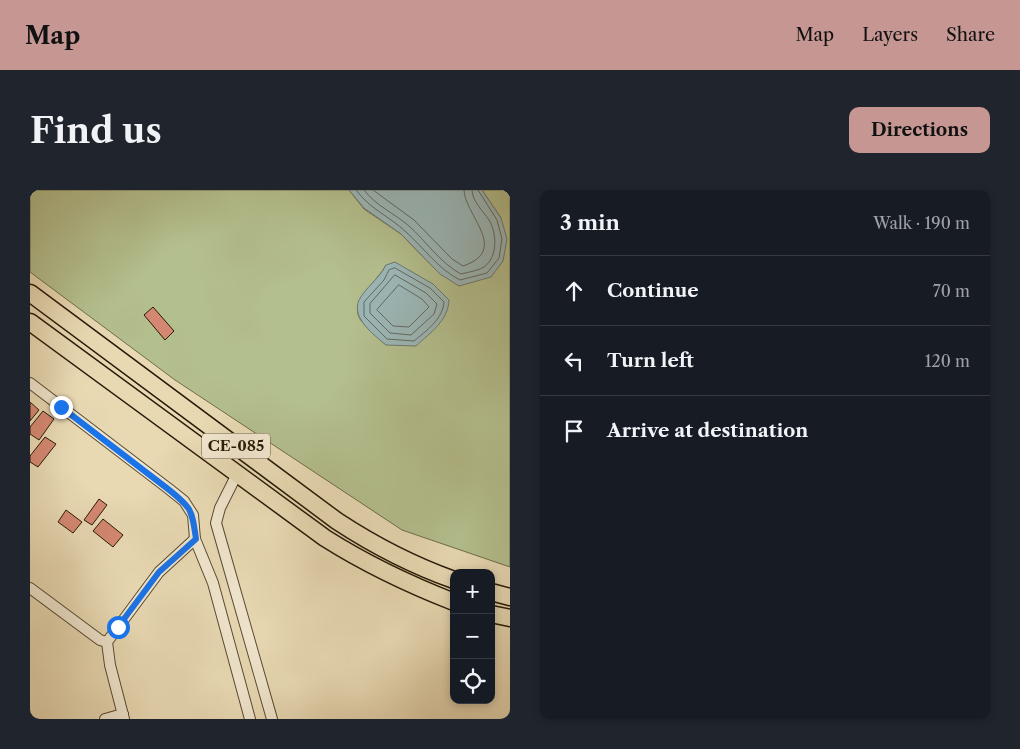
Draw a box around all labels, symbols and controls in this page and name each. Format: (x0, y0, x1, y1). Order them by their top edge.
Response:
text: Map (25, 21, 80, 50)
text: Map (796, 24, 834, 46)
text: Layers (862, 24, 918, 46)
text: Share (946, 24, 995, 46)
button: Directions (849, 107, 990, 153)
text: Find us (30, 109, 162, 152)
text: 3 min (560, 210, 620, 235)
text: Walk · 190 m (873, 213, 970, 233)
icon: ahead (560, 277, 588, 305)
text: Continue (607, 279, 699, 302)
text: 70 m (933, 281, 970, 301)
icon: left (560, 347, 588, 375)
text: Turn left (607, 349, 694, 372)
text: 120 m (925, 351, 970, 371)
route end (50, 396, 73, 419)
icon: arrive (560, 417, 588, 445)
text: Arrive at destination (607, 419, 808, 442)
road number: CE-085 (202, 434, 270, 458)
map controls (450, 569, 495, 704)
button: + (450, 569, 495, 614)
button: − (450, 614, 495, 659)
route start (107, 616, 130, 639)
button: locate (450, 659, 495, 704)

